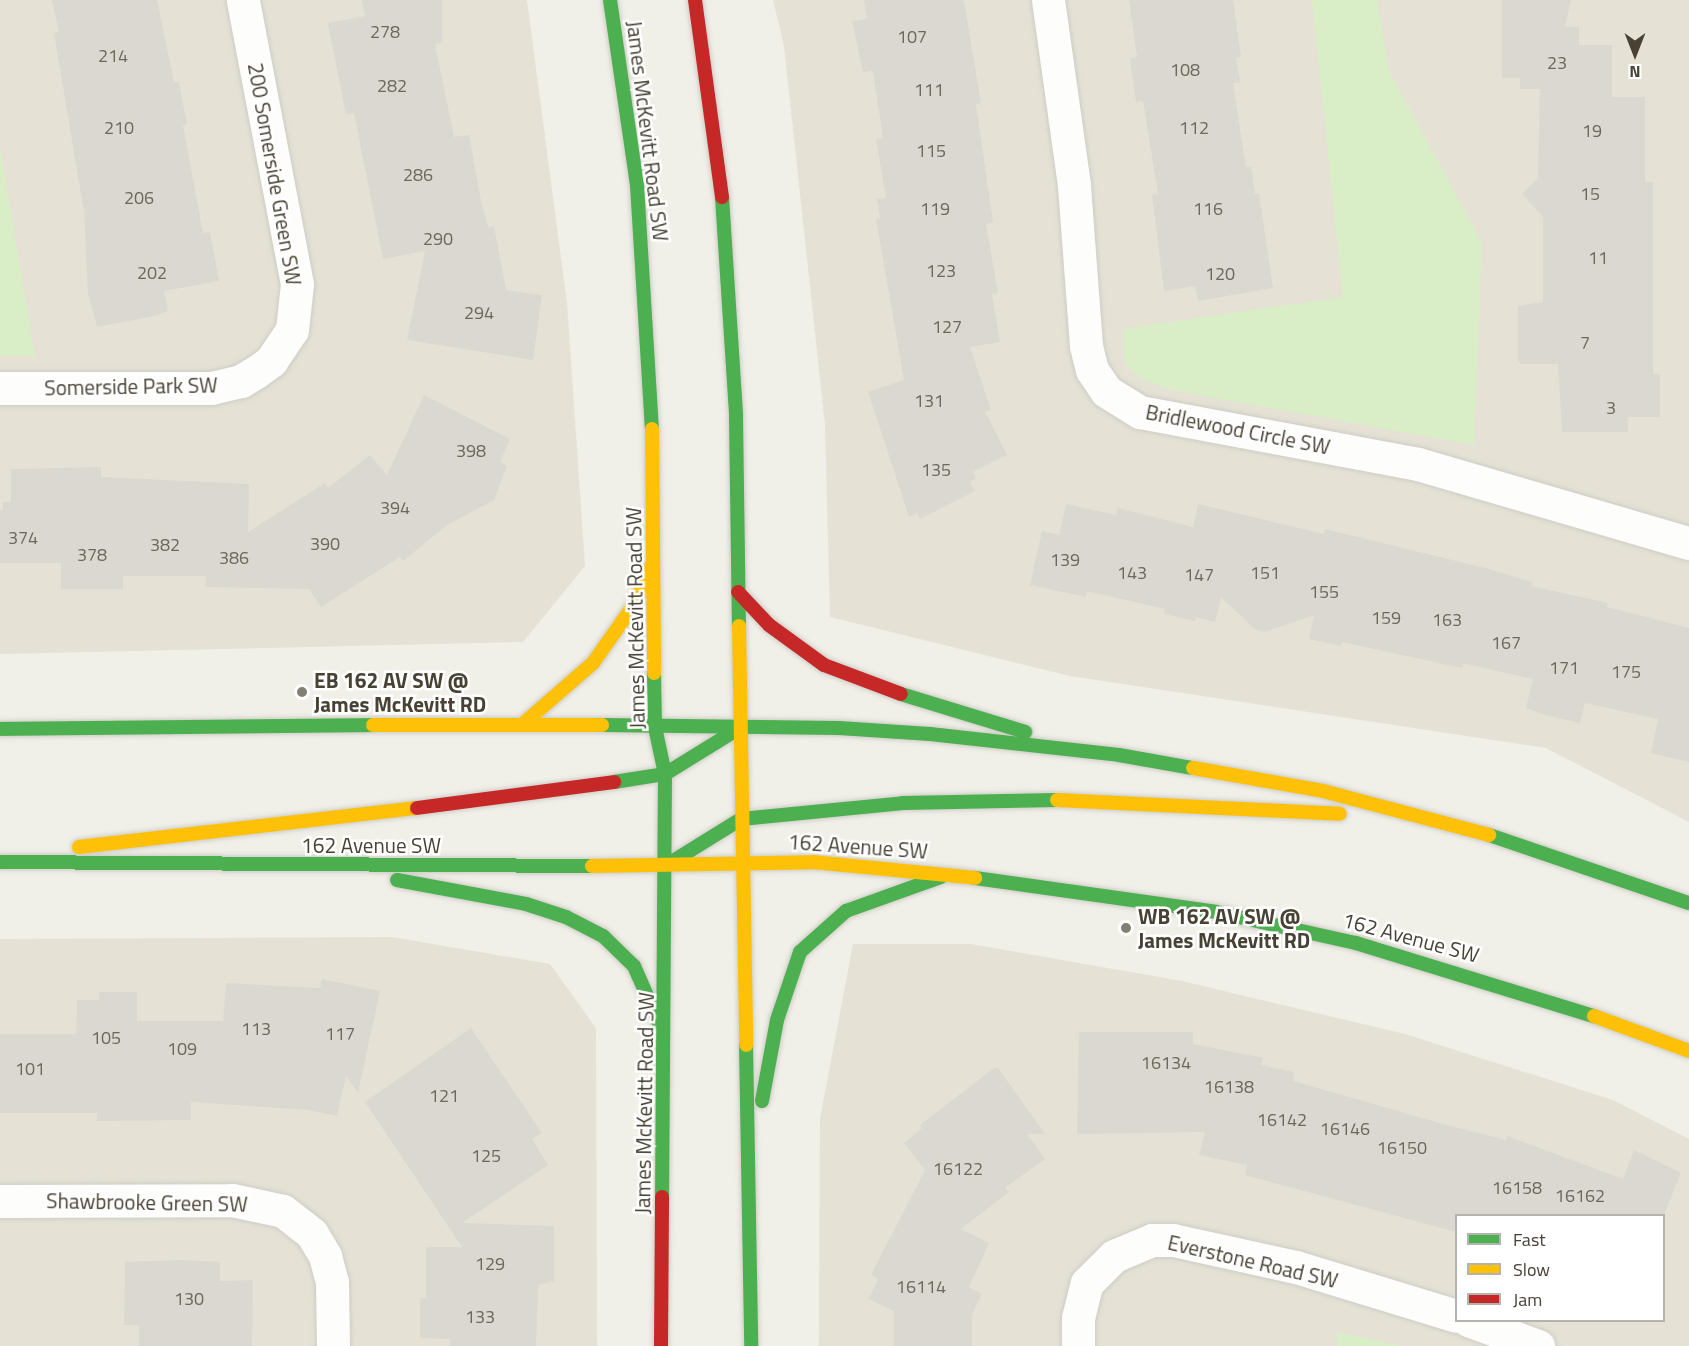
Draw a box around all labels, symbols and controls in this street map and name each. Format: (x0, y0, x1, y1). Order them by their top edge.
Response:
street label: James McKevitt Road SW (622, 19, 674, 243)
house number: 278 (370, 21, 400, 43)
north arrow (1605, 24, 1665, 84)
house number: 107 (897, 26, 927, 48)
house number: 214 (98, 45, 128, 67)
house number: 23 (1547, 52, 1567, 74)
house number: 108 (1170, 59, 1200, 81)
text: N (1629, 60, 1641, 84)
street label: 200 Somerside Green SW (243, 61, 307, 287)
house number: 282 (377, 75, 407, 97)
house number: 111 (914, 79, 944, 101)
house number: 210 (104, 117, 134, 139)
house number: 112 (1179, 117, 1209, 139)
house number: 19 (1582, 120, 1602, 142)
house number: 115 (916, 140, 946, 162)
house number: 286 (403, 164, 433, 186)
house number: 15 (1580, 183, 1600, 205)
house number: 206 (124, 187, 154, 209)
house number: 119 (920, 198, 950, 220)
house number: 116 (1193, 198, 1223, 220)
house number: 290 (423, 228, 453, 250)
house number: 11 (1588, 247, 1608, 269)
house number: 123 (926, 260, 956, 282)
house number: 202 (137, 262, 167, 284)
house number: 120 (1205, 263, 1235, 285)
house number: 294 (464, 302, 494, 324)
house number: 127 (932, 316, 962, 338)
house number: 7 (1580, 332, 1590, 354)
street label: Somerside Park SW (44, 372, 218, 400)
house number: 131 (914, 390, 944, 412)
house number: 3 (1606, 397, 1616, 419)
street label: Bridlewood Circle SW (1144, 399, 1332, 459)
house number: 398 (456, 440, 486, 462)
house number: 135 (921, 459, 951, 481)
house number: 394 (380, 497, 410, 519)
street label: James McKevitt Road SW (620, 507, 650, 729)
house number: 374 (8, 527, 38, 549)
house number: 390 (310, 533, 340, 555)
house number: 382 (150, 534, 180, 556)
house number: 378 (77, 544, 107, 566)
house number: 386 (219, 547, 249, 569)
house number: 139 (1050, 549, 1080, 571)
house number: 143 (1117, 562, 1147, 584)
house number: 151 (1250, 562, 1280, 584)
house number: 147 (1184, 564, 1214, 586)
house number: 155 (1309, 581, 1339, 603)
house number: 159 (1371, 607, 1401, 629)
house number: 163 (1432, 609, 1462, 631)
house number: 167 (1491, 632, 1521, 654)
house number: 171 (1549, 657, 1579, 679)
house number: 175 (1611, 661, 1641, 683)
place label: EB 162 AV SW @ James McKevitt RD (314, 667, 486, 717)
marker: EB 162 AV SW @ James McKevitt RD (295, 685, 309, 699)
street label: 162 Avenue SW (787, 829, 929, 863)
street label: 162 Avenue SW (301, 832, 441, 858)
place label: WB 162 AV SW @ James McKevitt RD (1138, 903, 1310, 953)
street label: 162 Avenue SW (1340, 907, 1482, 967)
marker: WB 162 AV SW @ James McKevitt RD (1119, 921, 1133, 935)
street label: James McKevitt Road SW (629, 992, 659, 1214)
house number: 113 (241, 1018, 271, 1040)
house number: 117 (325, 1023, 355, 1045)
house number: 105 (91, 1027, 121, 1049)
house number: 109 (167, 1038, 197, 1060)
house number: 16134 (1141, 1052, 1191, 1074)
house number: 101 (15, 1058, 45, 1080)
house number: 16138 (1204, 1076, 1254, 1098)
house number: 121 (429, 1085, 459, 1107)
house number: 16142 (1257, 1109, 1307, 1131)
house number: 16146 (1320, 1118, 1370, 1140)
house number: 16150 (1377, 1137, 1427, 1159)
house number: 125 (471, 1145, 501, 1167)
house number: 16122 (933, 1158, 983, 1180)
house number: 16158 (1492, 1177, 1542, 1199)
house number: 16162 (1555, 1185, 1605, 1207)
street label: Shawbrooke Green SW (46, 1188, 248, 1216)
legend (1455, 1214, 1665, 1322)
text: Fast (1513, 1226, 1546, 1253)
street label: Everstone Road SW (1165, 1229, 1341, 1293)
house number: 129 (475, 1253, 505, 1275)
text: Slow (1513, 1256, 1550, 1283)
house number: 16114 (896, 1276, 946, 1298)
text: Jam (1513, 1286, 1542, 1313)
house number: 130 (174, 1288, 204, 1310)
house number: 133 (465, 1306, 495, 1328)

